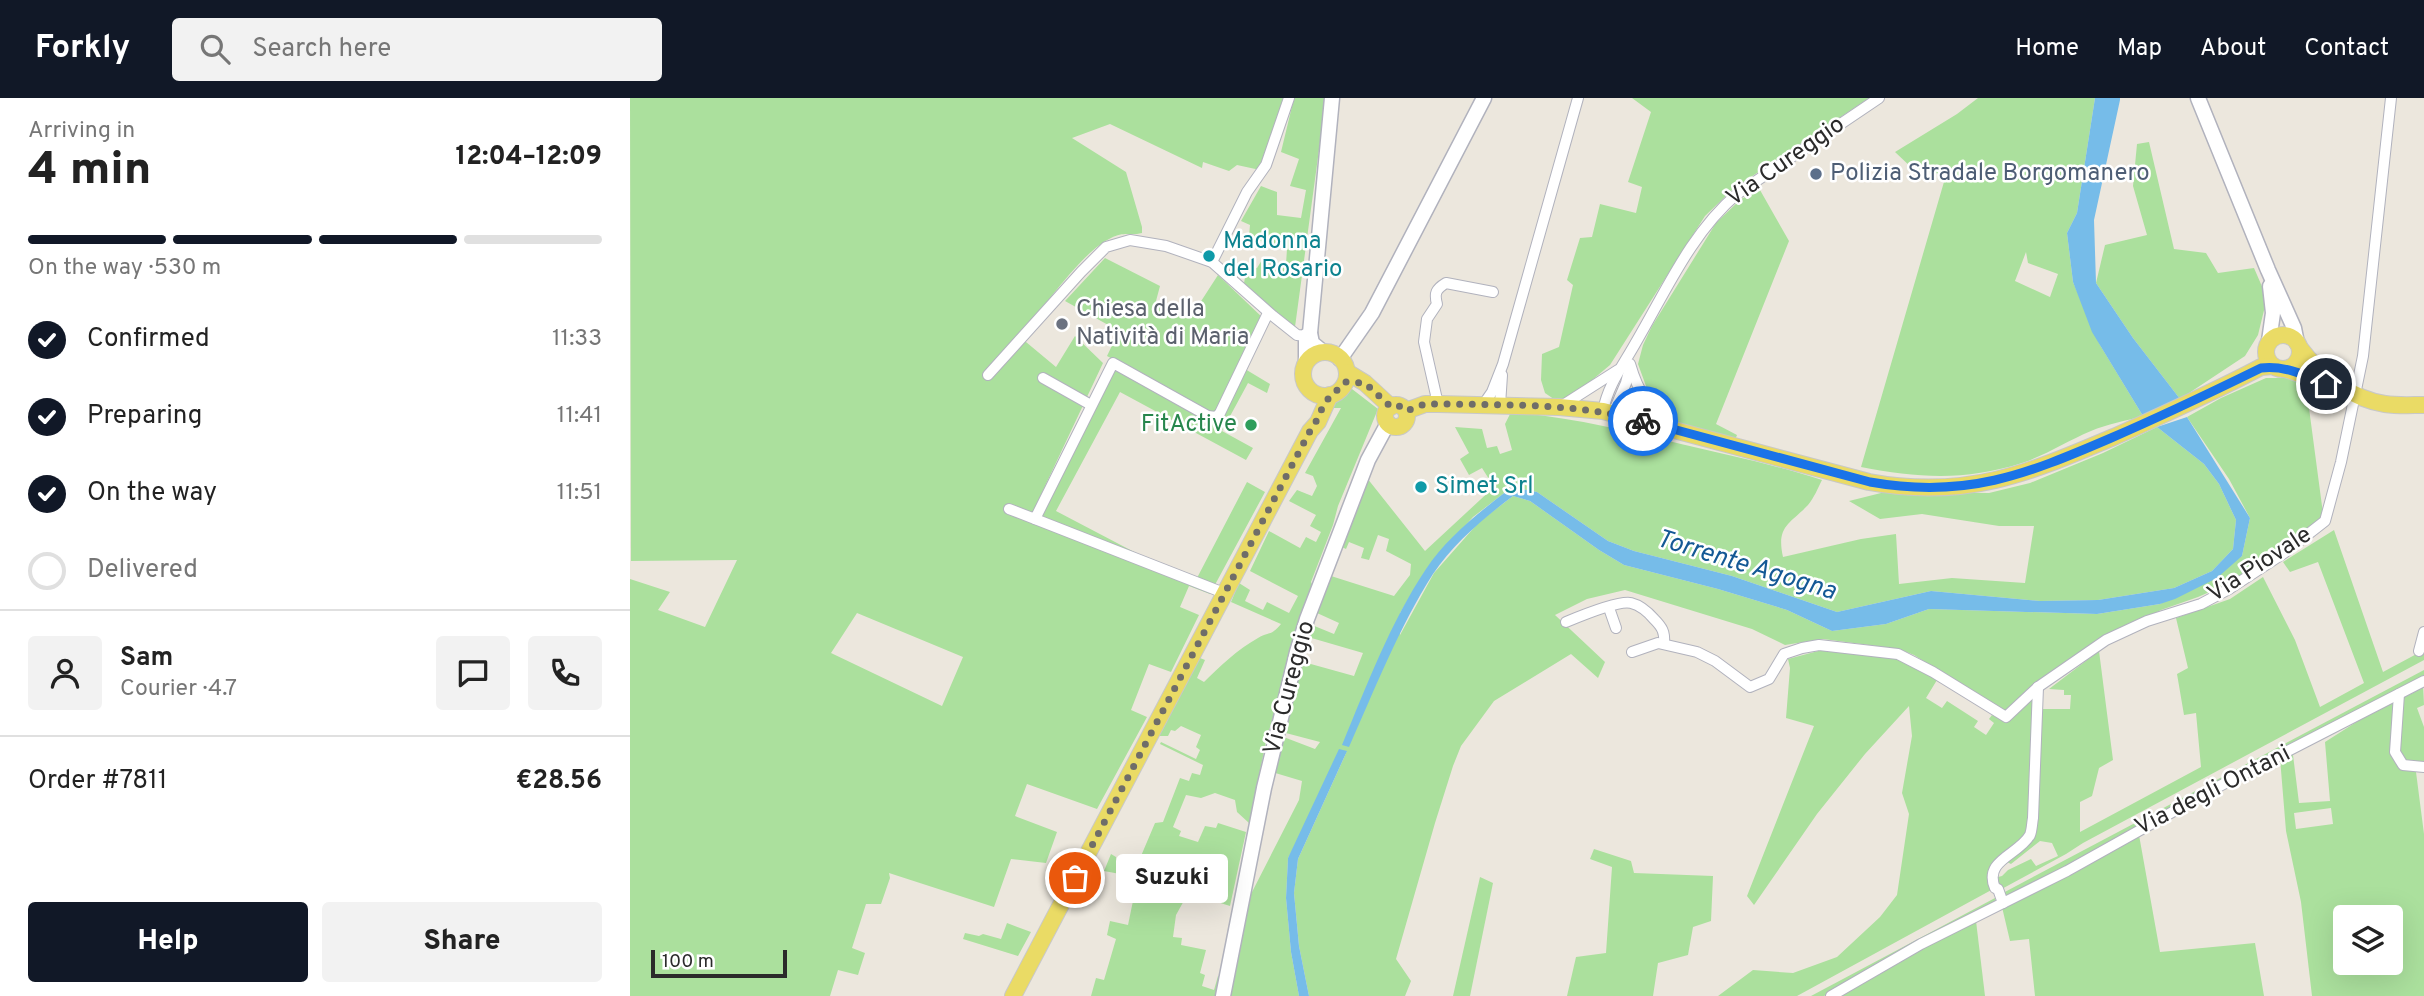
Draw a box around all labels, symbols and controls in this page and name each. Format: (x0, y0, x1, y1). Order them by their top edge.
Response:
search box (172, 18, 662, 81)
text: Forkly (35, 28, 130, 70)
icon: search (196, 30, 234, 68)
text: Search here (252, 33, 391, 66)
text: Home (2015, 34, 2079, 64)
text: Map (2117, 34, 2162, 64)
text: About (2200, 34, 2266, 64)
text: Contact (2304, 34, 2389, 64)
street label: Via Cureggio (1721, 110, 1851, 214)
text: Arriving in (28, 117, 135, 146)
text: 12:04–12:09 (456, 141, 602, 174)
text: 4 min (28, 142, 152, 201)
place label: Polizia Stradale Borgomanero (1830, 159, 2150, 189)
marker: Polizia Stradale Borgomanero (1808, 166, 1824, 182)
place label: Madonna del Rosario (1223, 227, 1343, 285)
marker: Madonna del Rosario (1201, 248, 1217, 264)
text: On the way · 530 m (28, 254, 221, 283)
place label: Chiesa della Natività di Maria (1076, 295, 1249, 353)
marker: Chiesa della Natività di Maria (1054, 316, 1070, 332)
icon: check (28, 321, 66, 359)
text: Confirmed (87, 323, 210, 356)
text: 11:33 (552, 325, 602, 354)
pin (2296, 354, 2356, 414)
icon: home (2307, 365, 2345, 403)
courier (1608, 386, 1678, 456)
icon: check (28, 398, 66, 436)
text: Preparing (87, 400, 202, 433)
text: 11:41 (557, 402, 602, 431)
icon: bike (1624, 402, 1662, 440)
place label: FitActive (1141, 410, 1237, 440)
marker: FitActive (1243, 417, 1259, 433)
place label: Simet Srl (1435, 472, 1533, 502)
icon: check (28, 475, 66, 513)
text: On the way (87, 477, 217, 510)
text: 11:51 (557, 479, 602, 508)
marker: Simet Srl (1413, 479, 1429, 495)
street label: Via Piovale (2202, 520, 2318, 610)
water label: Torrente Agogna (1652, 523, 1840, 609)
text: Delivered (87, 554, 198, 587)
street label: Via Cureggio (1258, 618, 1322, 758)
button: person (28, 636, 102, 710)
button: chat (436, 636, 510, 710)
button: phone (528, 636, 602, 710)
text: Sam (120, 642, 173, 675)
text: Courier · 4.7 (120, 675, 237, 704)
street label: Via degli Ontani (2130, 739, 2296, 843)
text: Order #7811 (28, 765, 167, 798)
text: €28.56 (516, 765, 602, 798)
pin (1045, 848, 1105, 908)
callout: Suzuki (1117, 854, 1229, 902)
icon: bag (1056, 859, 1094, 897)
text: Suzuki (1135, 864, 1209, 893)
button: Help (28, 902, 308, 982)
button: Share (322, 902, 602, 982)
map controls (2333, 905, 2403, 975)
button: layers (2333, 905, 2403, 975)
scale bar (651, 947, 788, 979)
text: 100 m (662, 950, 714, 974)

